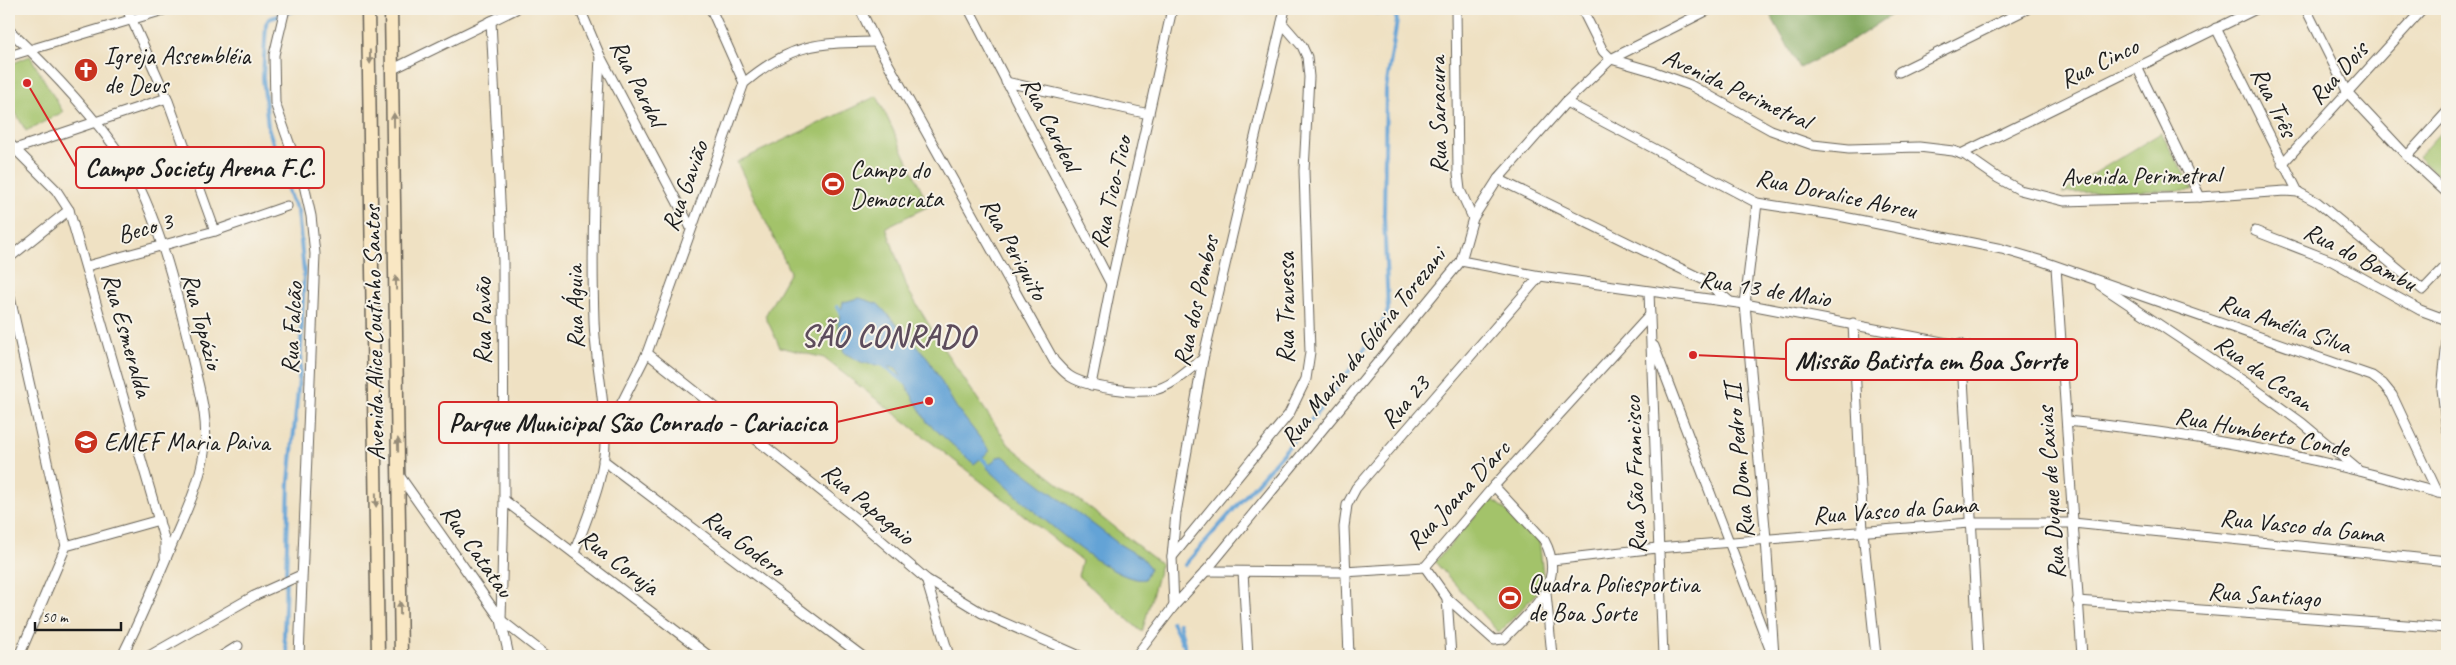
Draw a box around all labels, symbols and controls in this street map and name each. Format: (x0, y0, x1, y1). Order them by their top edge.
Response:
street label: Rua Cinco (2054, 30, 2145, 96)
street label: Rua Dois (2301, 33, 2376, 111)
street label: Rua Pardal (603, 34, 675, 136)
place label: Igreja Assembléia de Deus (104, 40, 252, 101)
street label: Avenida Perimetral (1658, 41, 1820, 139)
one-way arrow (366, 50, 374, 66)
street label: Rua Saracura (1421, 53, 1455, 174)
church icon: Igreja Assembléia de Deus (73, 57, 99, 83)
street label: Rua Três (2243, 62, 2306, 144)
street label: Rua Cardeal (1014, 72, 1090, 181)
one-way arrow (390, 112, 398, 128)
street label: Rua Tico-Tico (1083, 130, 1140, 251)
street label: Rua Gavião (654, 135, 716, 235)
callout: Campo Society Arena F.C. (76, 147, 324, 188)
text: Campo Society Arena F.C. (85, 151, 316, 184)
place label: Campo do Democrata (850, 154, 945, 215)
street label: Avenida Perimetral (2061, 159, 2226, 193)
street label: Rua Doralice Abreu (1753, 161, 1921, 227)
sports icon: Campo do Democrata (820, 171, 846, 197)
street label: Rua Periquito (973, 192, 1056, 307)
street label: Avenida Alice Coutinho Santos (356, 203, 392, 461)
street label: Beco 3 (114, 204, 178, 251)
street label: Rua do Bambu (2298, 215, 2423, 300)
street label: Rua dos Pombos (1165, 230, 1227, 369)
street label: Rua Maria da Glória Torezani (1273, 239, 1455, 453)
street label: Rua Travessa (1270, 251, 1302, 363)
street label: Rua Águia (558, 262, 592, 349)
street label: Rua 13 de Maio (1697, 263, 1834, 315)
street label: Rua Esmeralda (94, 269, 160, 402)
street label: Rua Topázio (174, 270, 231, 376)
one-way arrow (392, 274, 400, 290)
street label: Rua Pavão (467, 276, 499, 364)
street label: Rua Falcão (274, 280, 310, 375)
street label: Rua Amélia Silva (2215, 286, 2357, 362)
district label: SÃO CONRADO (801, 317, 978, 355)
street label: Rua da Cesan (2208, 327, 2321, 420)
callout: Missão Batista em Boa Sorrte (1786, 339, 2077, 380)
text: Missão Batista em Boa Sorrte (1795, 344, 2069, 377)
street label: Rua 23 (1373, 367, 1438, 435)
street label: Rua Dom Pedro II (1716, 377, 1762, 540)
street label: Rua São Francisco (1616, 395, 1654, 554)
street label: Rua Humberto Conde (2172, 399, 2353, 465)
callout: Parque Municipal São Conrado - Cariacica (439, 402, 837, 443)
street label: Rua Duque de Caxias (2029, 403, 2073, 580)
text: Parque Municipal São Conrado - Cariacica (449, 406, 829, 439)
place label: EMEF Maria Paiva (104, 426, 272, 458)
school or university icon: EMEF Maria Paiva (73, 429, 99, 455)
street label: Rua Joana D'arc (1399, 432, 1518, 557)
one-way arrow (394, 437, 402, 453)
street label: Rua Papagaio (815, 456, 922, 553)
street label: Rua Vasco da Gama (1812, 488, 1980, 532)
one-way arrow (372, 492, 380, 508)
street label: Rua Catatau (433, 498, 522, 605)
street label: Rua Vasco da Gama (2218, 501, 2388, 551)
street label: Rua Godero (696, 502, 794, 586)
street label: Rua Coruja (573, 521, 667, 604)
place label: Quadra Poliesportiva de Boa Sorte (1528, 568, 1702, 629)
street label: Rua Santiago (2207, 575, 2322, 615)
sports icon: Quadra Poliesportiva de Boa Sorte (1497, 585, 1523, 611)
one-way arrow (396, 599, 404, 615)
scale bar (35, 600, 121, 632)
text: 50 m (42, 608, 69, 627)

